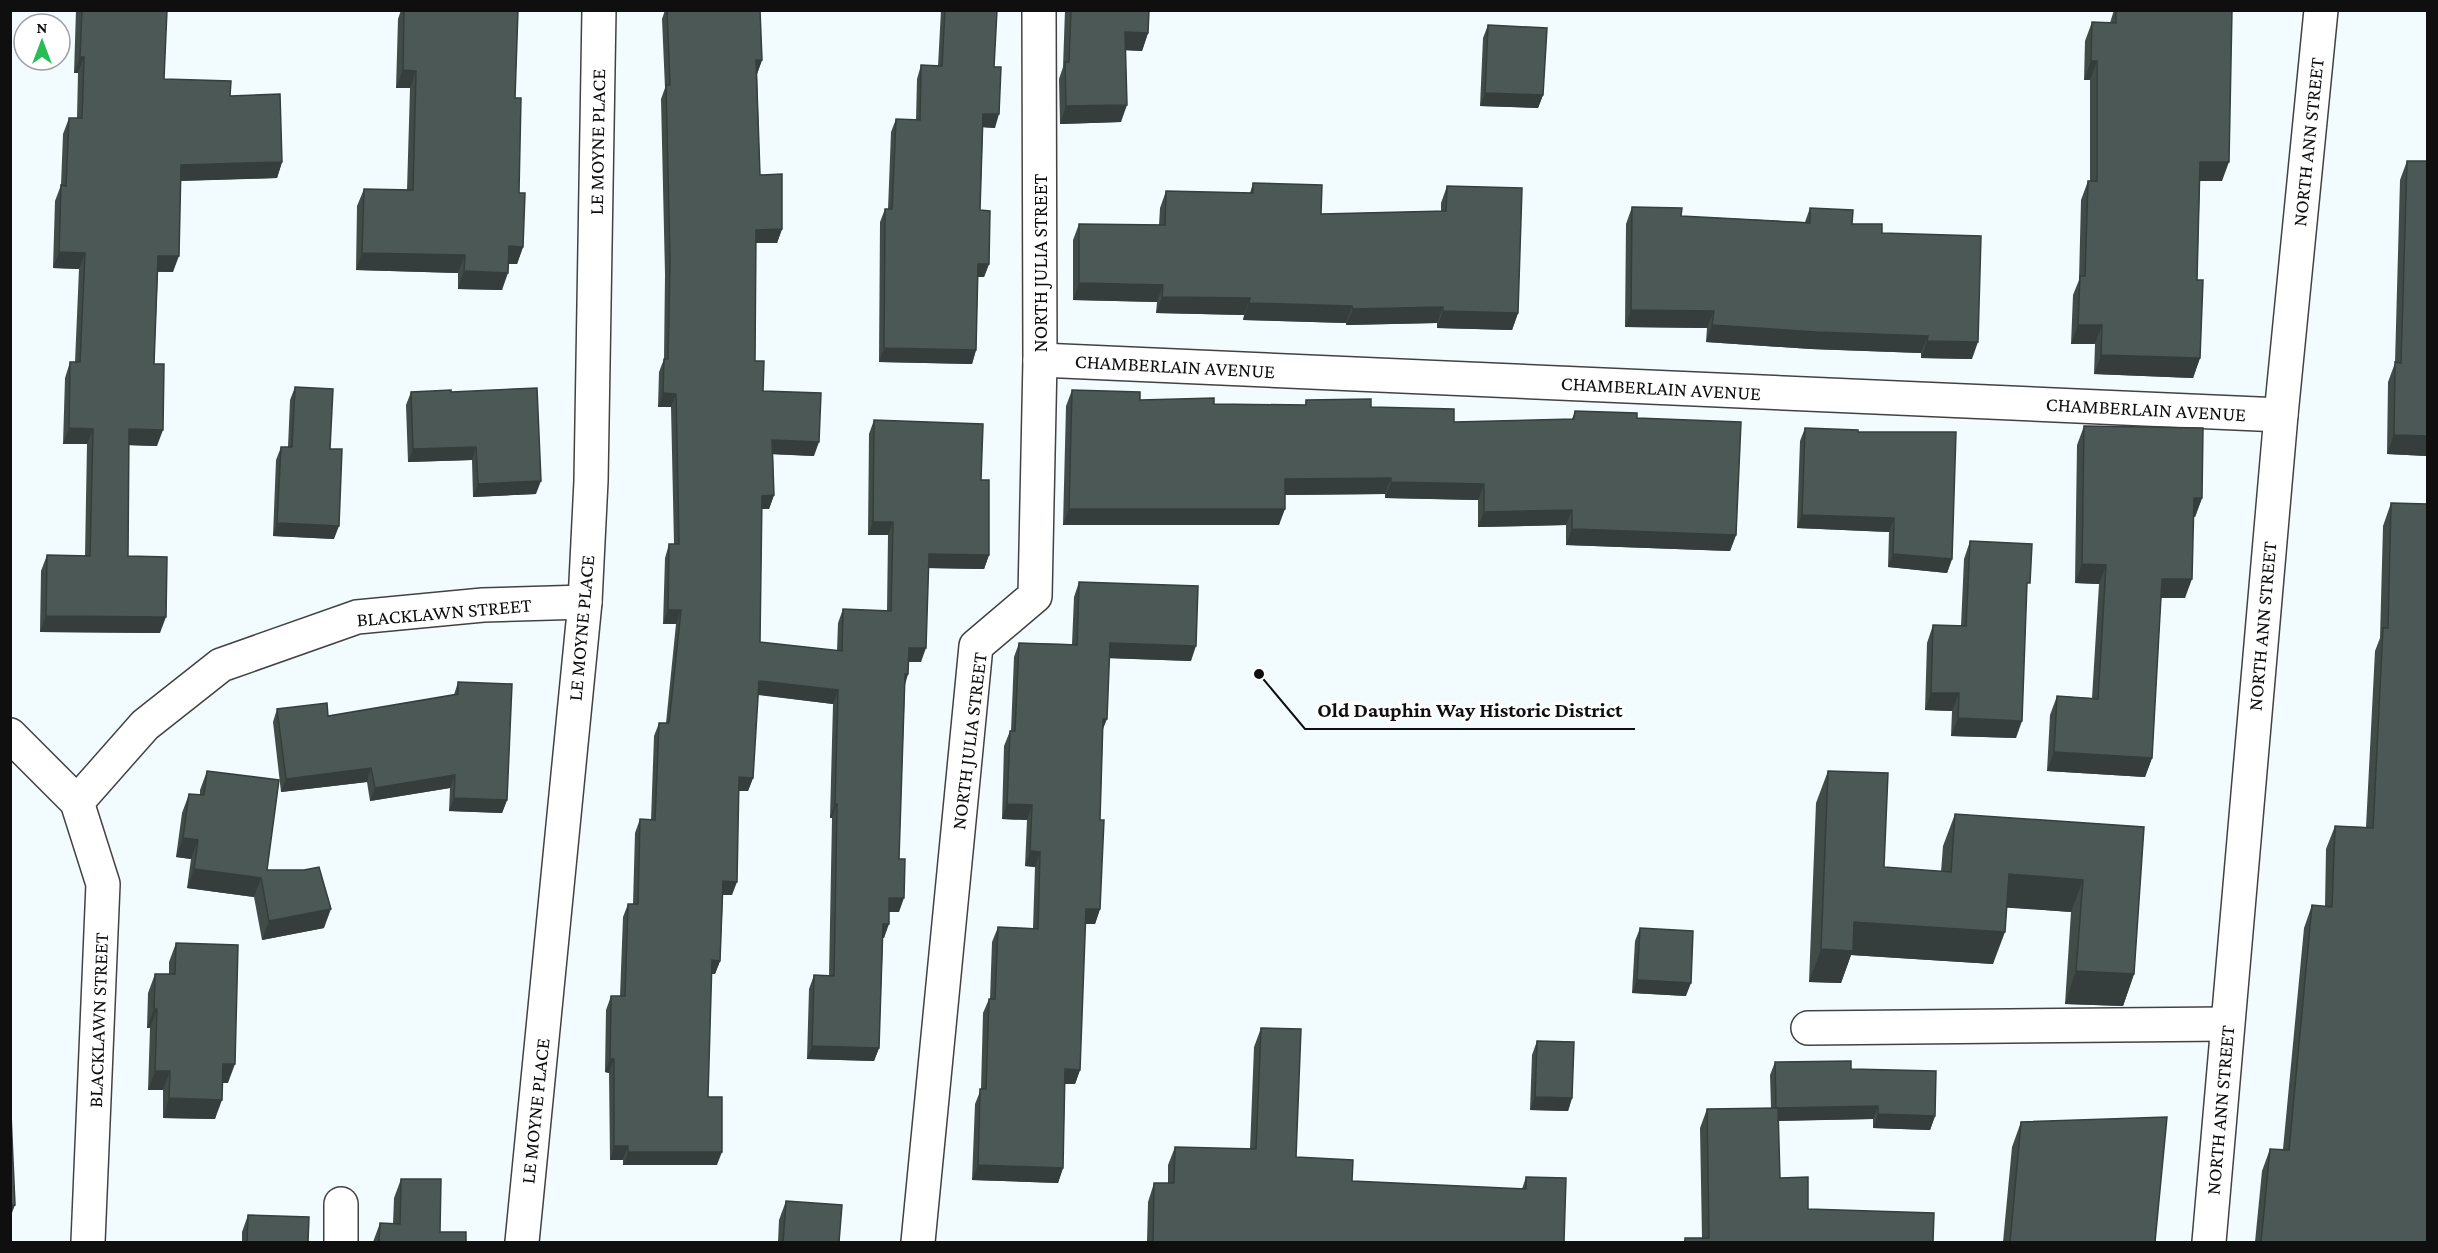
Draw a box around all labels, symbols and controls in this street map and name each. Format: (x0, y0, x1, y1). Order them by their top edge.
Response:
north arrow (12, 12, 72, 72)
text: N (37, 19, 48, 36)
street label: NORTH ANN STREET (2288, 56, 2328, 228)
street label: LE MOYNE PLACE (585, 69, 609, 215)
street label: NORTH JULIA STREET (1029, 173, 1052, 352)
street label: CHAMBERLAIN AVENUE (1074, 350, 1276, 382)
street label: CHAMBERLAIN AVENUE (1560, 372, 1762, 404)
street label: CHAMBERLAIN AVENUE (2045, 393, 2247, 425)
street label: NORTH ANN STREET (2244, 540, 2280, 712)
street label: LE MOYNE PLACE (564, 554, 598, 702)
street label: BLACKLAWN STREET (356, 593, 533, 631)
street label: NORTH JULIA STREET (947, 651, 992, 831)
callout: Old Dauphin Way Historic District (1305, 690, 1635, 729)
text: Old Dauphin Way Historic District (1317, 698, 1623, 722)
street label: BLACKLAWN STREET (84, 932, 112, 1108)
street label: NORTH ANN STREET (2202, 1024, 2238, 1196)
street label: LE MOYNE PLACE (516, 1037, 554, 1185)

